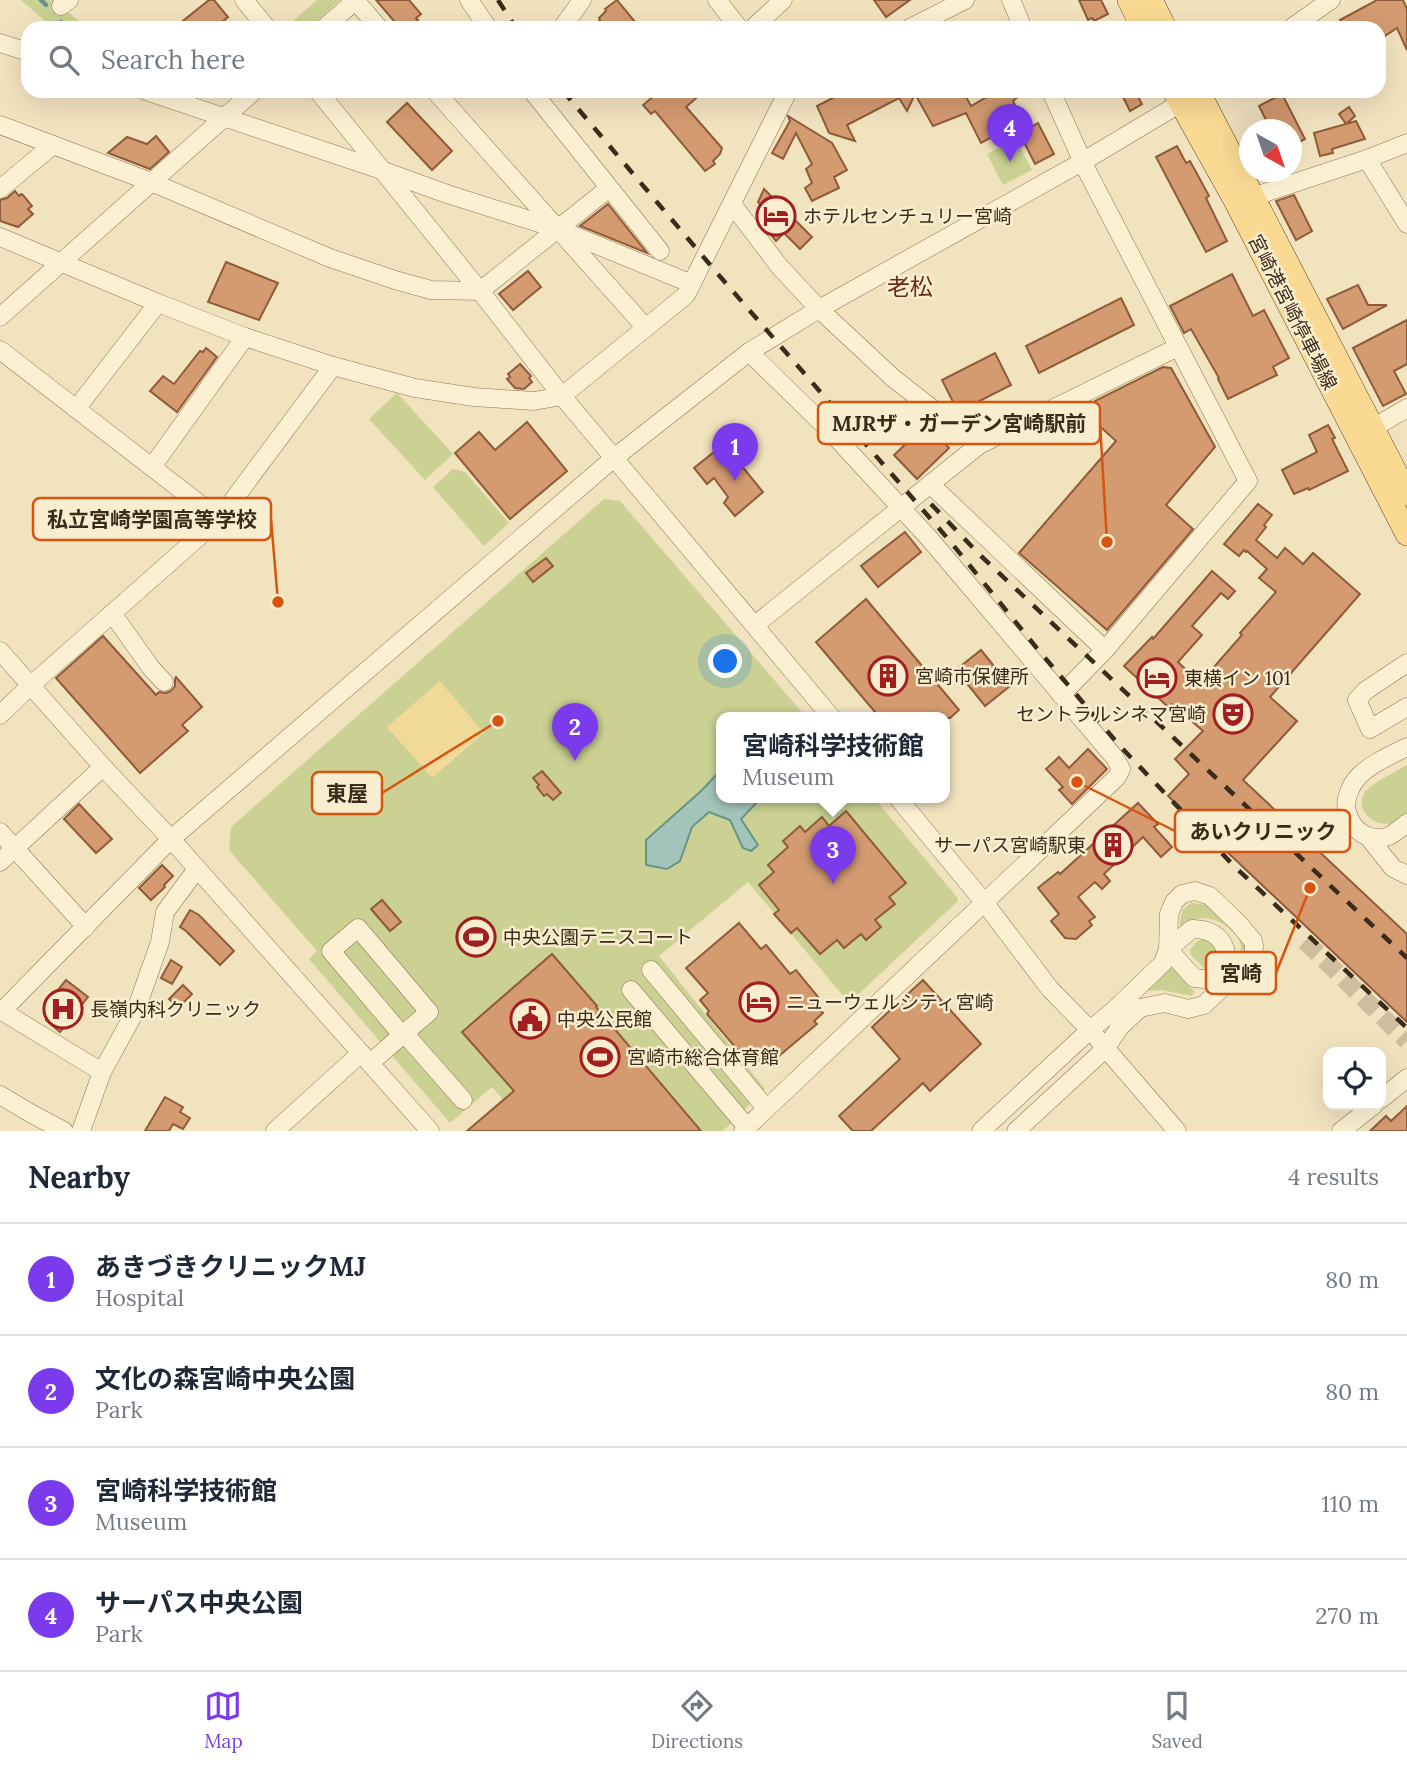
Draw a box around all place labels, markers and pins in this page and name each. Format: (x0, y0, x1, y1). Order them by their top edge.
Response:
pin: 4 (987, 104, 1033, 162)
hotel icon: ホテルセンチュリー宮崎 (755, 195, 797, 237)
place label: ホテルセンチュリー宮崎 (803, 204, 1012, 228)
callout: MJRザ・ガーデン宮崎駅前 (818, 402, 1100, 444)
pin: 1 (712, 423, 758, 481)
callout: 私立宮崎学園高等学校 (33, 498, 271, 540)
building icon: 宮崎市保健所 (867, 655, 909, 697)
hotel icon: 東横イン 101 (1136, 657, 1178, 699)
place label: 宮崎市保健所 (915, 664, 1029, 688)
place label: 東横イン 101 (1184, 666, 1291, 690)
theatre icon: セントラルシネマ宮崎 (1212, 693, 1254, 735)
place label: セントラルシネマ宮崎 (1016, 702, 1206, 726)
pin: 2 (552, 703, 598, 761)
callout: 東屋 (312, 772, 382, 814)
callout: あいクリニック (1175, 810, 1350, 852)
building icon: サーパス宮崎駅東 (1092, 824, 1134, 866)
pin: 3 (810, 826, 856, 884)
place label: サーパス宮崎駅東 (934, 833, 1086, 857)
sports icon: 中央公園テニスコート (455, 916, 497, 958)
place label: 中央公園テニスコート (503, 925, 693, 949)
callout: 宮崎 (1206, 952, 1276, 994)
hotel icon: ニューウェルシティ宮崎 (738, 981, 780, 1023)
hospital icon: 長嶺内科クリニック (42, 988, 84, 1030)
place label: ニューウェルシティ宮崎 (786, 990, 994, 1014)
place label: 長嶺内科クリニック (90, 997, 261, 1021)
public building icon: 中央公民館 (509, 998, 551, 1040)
place label: 中央公民館 (557, 1007, 652, 1031)
sports icon: 宮崎市総合体育館 (579, 1036, 621, 1078)
place label: 宮崎市総合体育館 (627, 1045, 779, 1069)

